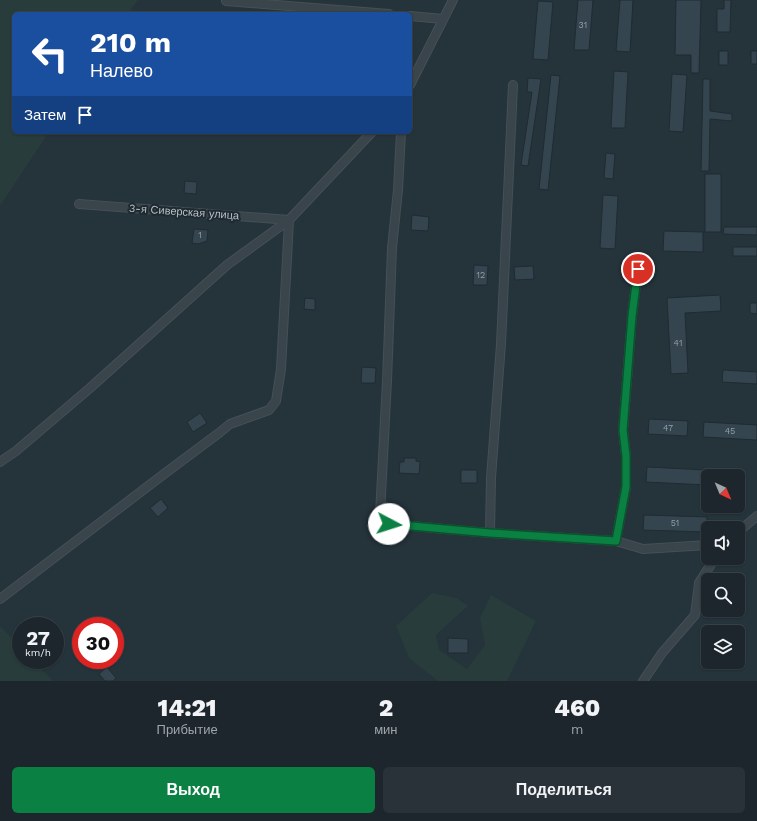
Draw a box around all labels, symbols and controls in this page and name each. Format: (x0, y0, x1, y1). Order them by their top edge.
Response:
house number: 31 (579, 20, 587, 30)
text: 210 m (90, 26, 171, 59)
icon: left (24, 28, 76, 80)
text: Налево (90, 60, 153, 81)
icon: arrive (74, 104, 96, 126)
text: Затем (24, 106, 66, 124)
street label: 3-я Сиверская улица (128, 202, 240, 222)
house number: 1 (198, 230, 202, 240)
pin (621, 252, 655, 286)
icon: arrive (627, 258, 649, 280)
house number: 12 (477, 270, 485, 280)
house number: 41 (674, 338, 682, 348)
house number: 47 (663, 423, 673, 433)
house number: 45 (725, 426, 735, 436)
north arrow (701, 469, 745, 513)
map controls (701, 469, 745, 669)
position arrow (368, 503, 410, 545)
house number: 51 (671, 518, 679, 528)
button: sound (701, 521, 745, 565)
button: search (701, 573, 745, 617)
speed limit sign: 30 (72, 617, 124, 669)
button: layers (701, 625, 745, 669)
text: 27 (26, 626, 50, 650)
text: km/h (25, 647, 51, 658)
text: 14:21 (158, 694, 217, 722)
text: 2 (379, 694, 393, 722)
text: 460 (554, 694, 600, 722)
text: Прибытие (157, 722, 218, 737)
text: мин (374, 722, 398, 737)
text: m (571, 722, 583, 737)
button: Выход (12, 767, 375, 813)
button: Поделиться (383, 767, 745, 813)

